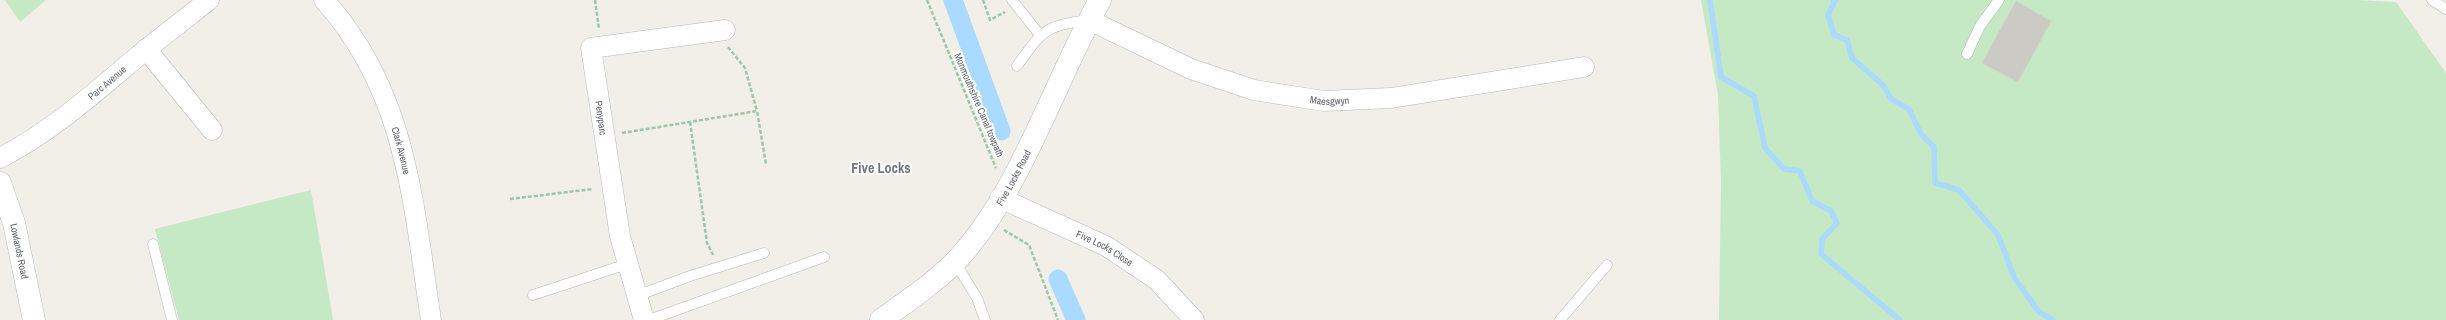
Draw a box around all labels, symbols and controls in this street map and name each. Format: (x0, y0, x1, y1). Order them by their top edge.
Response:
street label: Monmouthshire Canal towpath (951, 51, 1007, 159)
street label: Parc Avenue (85, 62, 129, 102)
street label: Maesgwyn (1309, 92, 1349, 108)
street label: Penyparc (592, 100, 610, 136)
street label: Clark Avenue (389, 125, 414, 176)
street label: Five Locks Road (993, 148, 1034, 208)
district label: Five Locks (851, 159, 911, 177)
street label: Lowlands Road (8, 222, 32, 280)
street label: Five Locks Close (1074, 227, 1136, 269)

